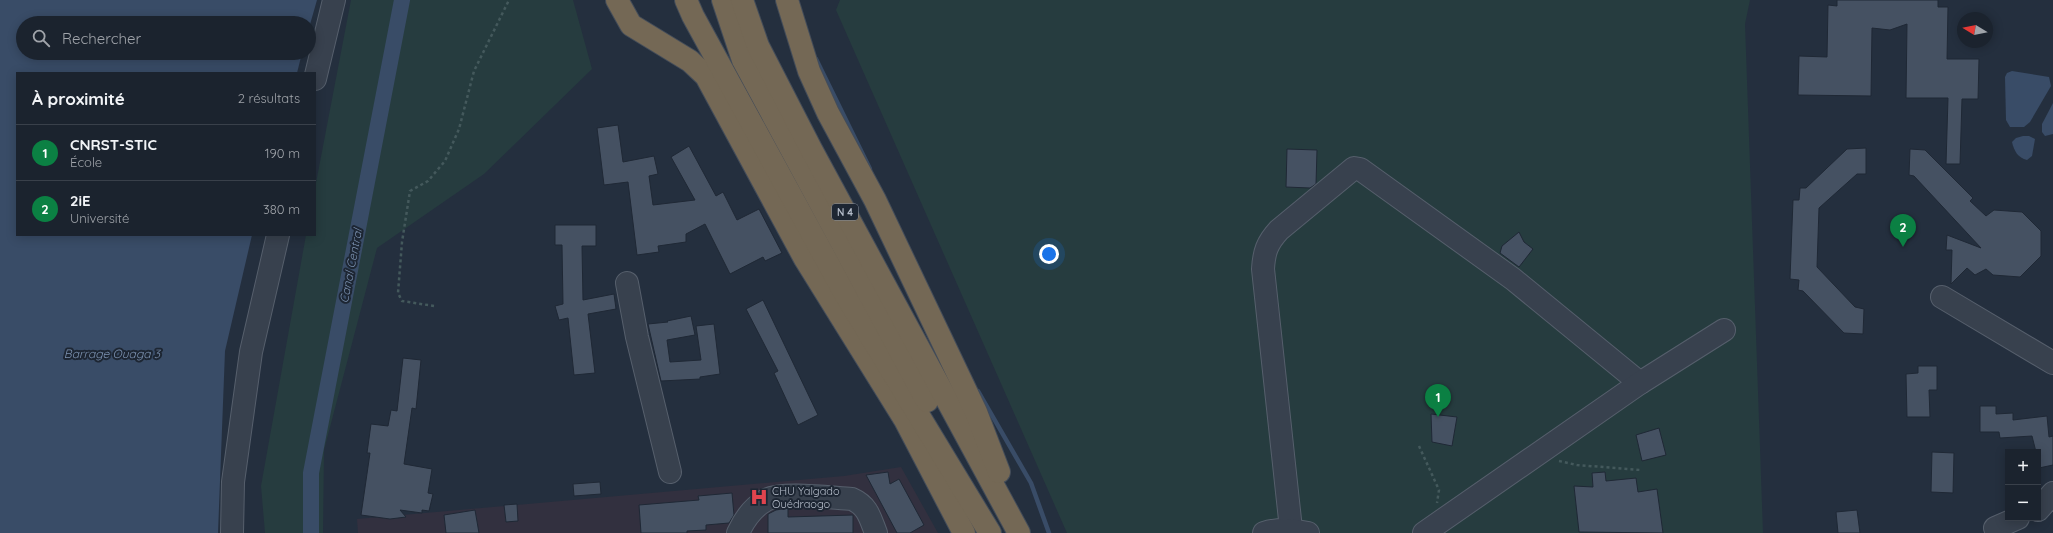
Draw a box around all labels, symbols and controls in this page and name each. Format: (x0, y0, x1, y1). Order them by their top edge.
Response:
north arrow (1957, 12, 1993, 48)
search box (16, 16, 316, 60)
icon: search (30, 27, 52, 49)
text: Rechercher (62, 29, 141, 48)
text: À proximité (32, 88, 125, 109)
text: 2 résultats (238, 90, 300, 106)
text: CNRST-STIC (70, 135, 157, 154)
text: 1 (42, 145, 48, 161)
text: 190 m (265, 145, 300, 161)
text: École (70, 154, 102, 170)
text: 2iE (70, 191, 91, 210)
text: 2 (41, 201, 49, 217)
text: 380 m (263, 201, 300, 217)
road number: N 4 (832, 204, 858, 220)
text: Université (70, 210, 129, 226)
pin: 2 (1890, 214, 1916, 247)
water label: Canal Central (336, 226, 365, 304)
your location (1039, 244, 1059, 264)
water label: Barrage Ouaga 3 (64, 346, 162, 361)
pin: 1 (1425, 384, 1451, 417)
map controls (2005, 449, 2041, 521)
button: + (2005, 449, 2041, 485)
place label: CHU Yalgado Ouédraogo (772, 484, 840, 511)
button: − (2005, 485, 2041, 521)
hospital icon: CHU Yalgado Ouédraogo (749, 487, 769, 507)

